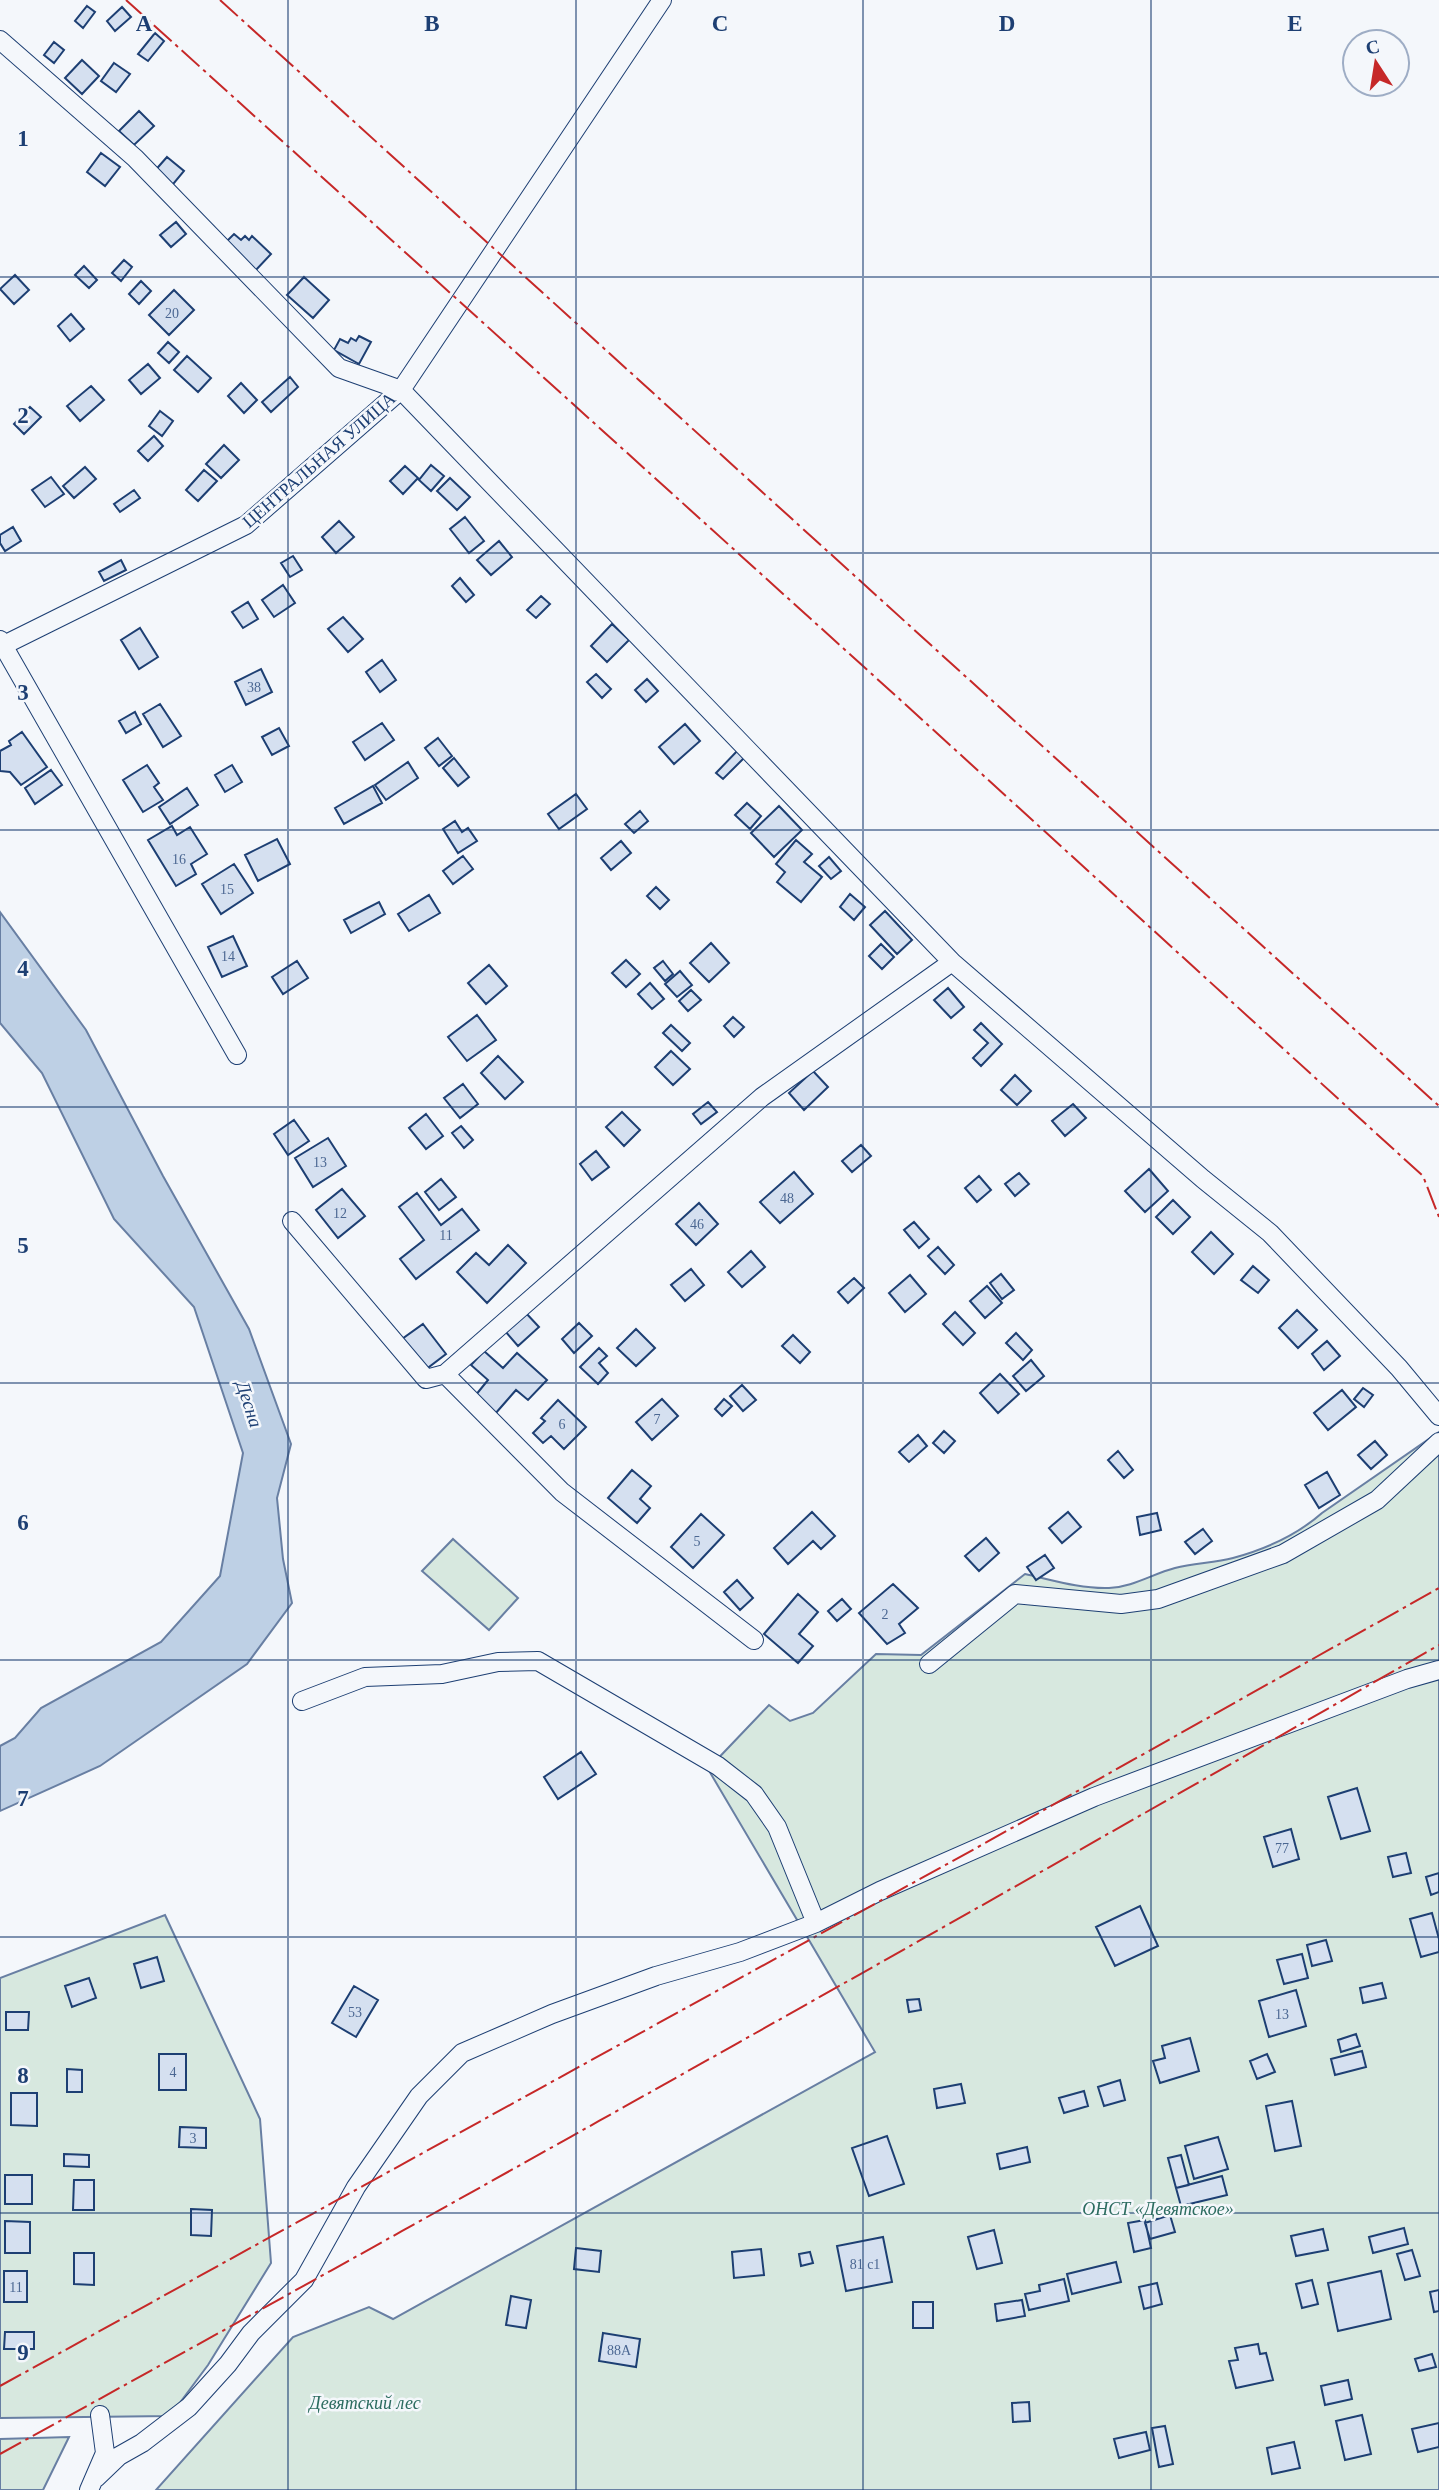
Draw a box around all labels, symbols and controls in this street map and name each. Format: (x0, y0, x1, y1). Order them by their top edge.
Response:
text: A (136, 11, 153, 36)
text: B (424, 11, 440, 36)
text: C (712, 11, 728, 36)
text: D (999, 11, 1015, 36)
text: E (1287, 11, 1303, 36)
north arrow (1341, 28, 1411, 98)
text: С (1364, 35, 1381, 59)
text: 1 (17, 126, 29, 151)
house number: 20 (165, 306, 179, 321)
street label: ЦЕНТРАЛЬНАЯ УЛИЦА (239, 388, 399, 532)
text: 2 (17, 403, 29, 428)
text: 3 (17, 680, 29, 705)
house number: 38 (247, 680, 261, 695)
house number: 16 (172, 852, 186, 867)
house number: 15 (220, 882, 234, 897)
house number: 14 (221, 949, 235, 964)
text: 4 (17, 956, 29, 981)
house number: 13 (313, 1155, 327, 1170)
house number: 48 (780, 1191, 794, 1206)
house number: 12 (333, 1206, 347, 1221)
house number: 46 (690, 1217, 704, 1232)
house number: 11 (439, 1228, 453, 1243)
text: 5 (17, 1233, 29, 1258)
water label: Десна (232, 1376, 267, 1430)
house number: 7 (654, 1412, 661, 1427)
house number: 6 (559, 1417, 566, 1432)
text: 6 (17, 1510, 29, 1535)
house number: 5 (694, 1534, 701, 1549)
house number: 2 (882, 1607, 889, 1622)
text: 7 (17, 1786, 29, 1811)
house number: 77 (1275, 1841, 1289, 1856)
house number: 53 (348, 2005, 362, 2020)
house number: 13 (1275, 2007, 1289, 2022)
text: 8 (17, 2063, 29, 2088)
house number: 4 (170, 2065, 177, 2080)
house number: 3 (190, 2131, 197, 2146)
park label: ОНСТ «Девятское» (1082, 2199, 1234, 2219)
house number: 81 с1 (850, 2257, 880, 2272)
house number: 11 (9, 2280, 23, 2295)
text: 9 (17, 2340, 29, 2365)
house number: 88А (607, 2343, 632, 2358)
park label: Девятский лес (307, 2393, 421, 2413)

